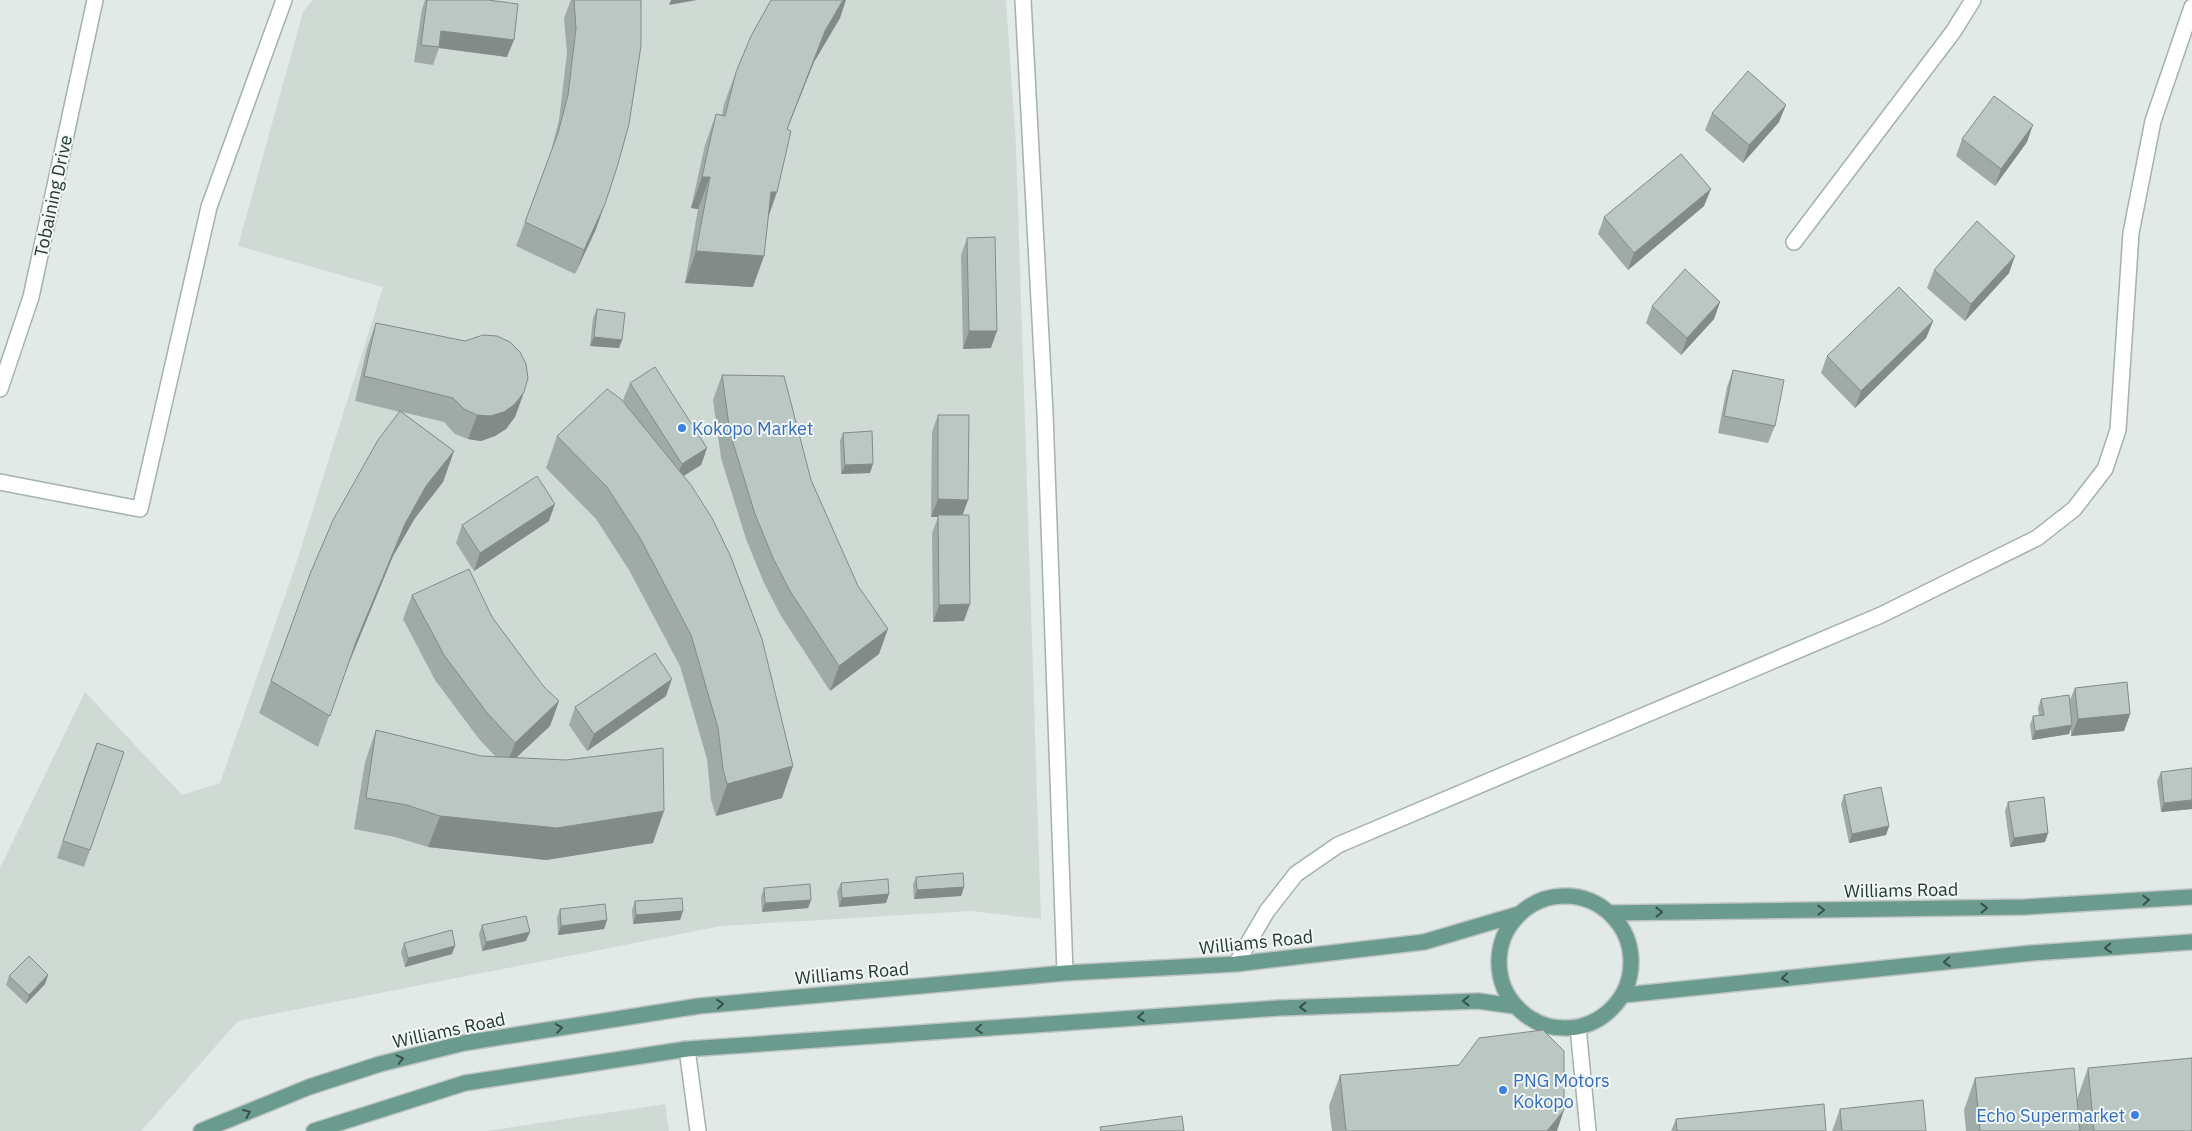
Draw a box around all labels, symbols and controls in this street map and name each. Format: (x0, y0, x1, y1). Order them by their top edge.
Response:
street label: Tobaining Drive (29, 133, 77, 259)
place label: Kokopo Market (692, 417, 813, 440)
marker: Kokopo Market (676, 422, 688, 434)
street label: Williams Road (1844, 878, 1958, 902)
one-way arrow (2142, 895, 2150, 906)
one-way arrow (1980, 903, 1988, 913)
one-way arrow (1818, 905, 1825, 915)
one-way arrow (1655, 907, 1663, 917)
street label: Williams Road (1198, 925, 1314, 959)
one-way arrow (2104, 942, 2112, 953)
one-way arrow (1942, 956, 1950, 967)
street label: Williams Road (794, 957, 910, 989)
one-way arrow (1781, 972, 1789, 983)
one-way arrow (1461, 996, 1469, 1006)
one-way arrow (716, 998, 724, 1009)
one-way arrow (1299, 1002, 1306, 1012)
street label: Williams Road (391, 1007, 507, 1053)
one-way arrow (1137, 1012, 1145, 1023)
one-way arrow (555, 1023, 563, 1033)
one-way arrow (975, 1023, 983, 1034)
one-way arrow (395, 1054, 404, 1065)
place label: PNG Motors Kokopo (1513, 1069, 1610, 1113)
marker: PNG Motors Kokopo (1497, 1084, 1509, 1096)
place label: Echo Supermarket (1976, 1104, 2125, 1127)
one-way arrow (242, 1108, 250, 1118)
marker: Echo Supermarket (2129, 1109, 2141, 1121)

